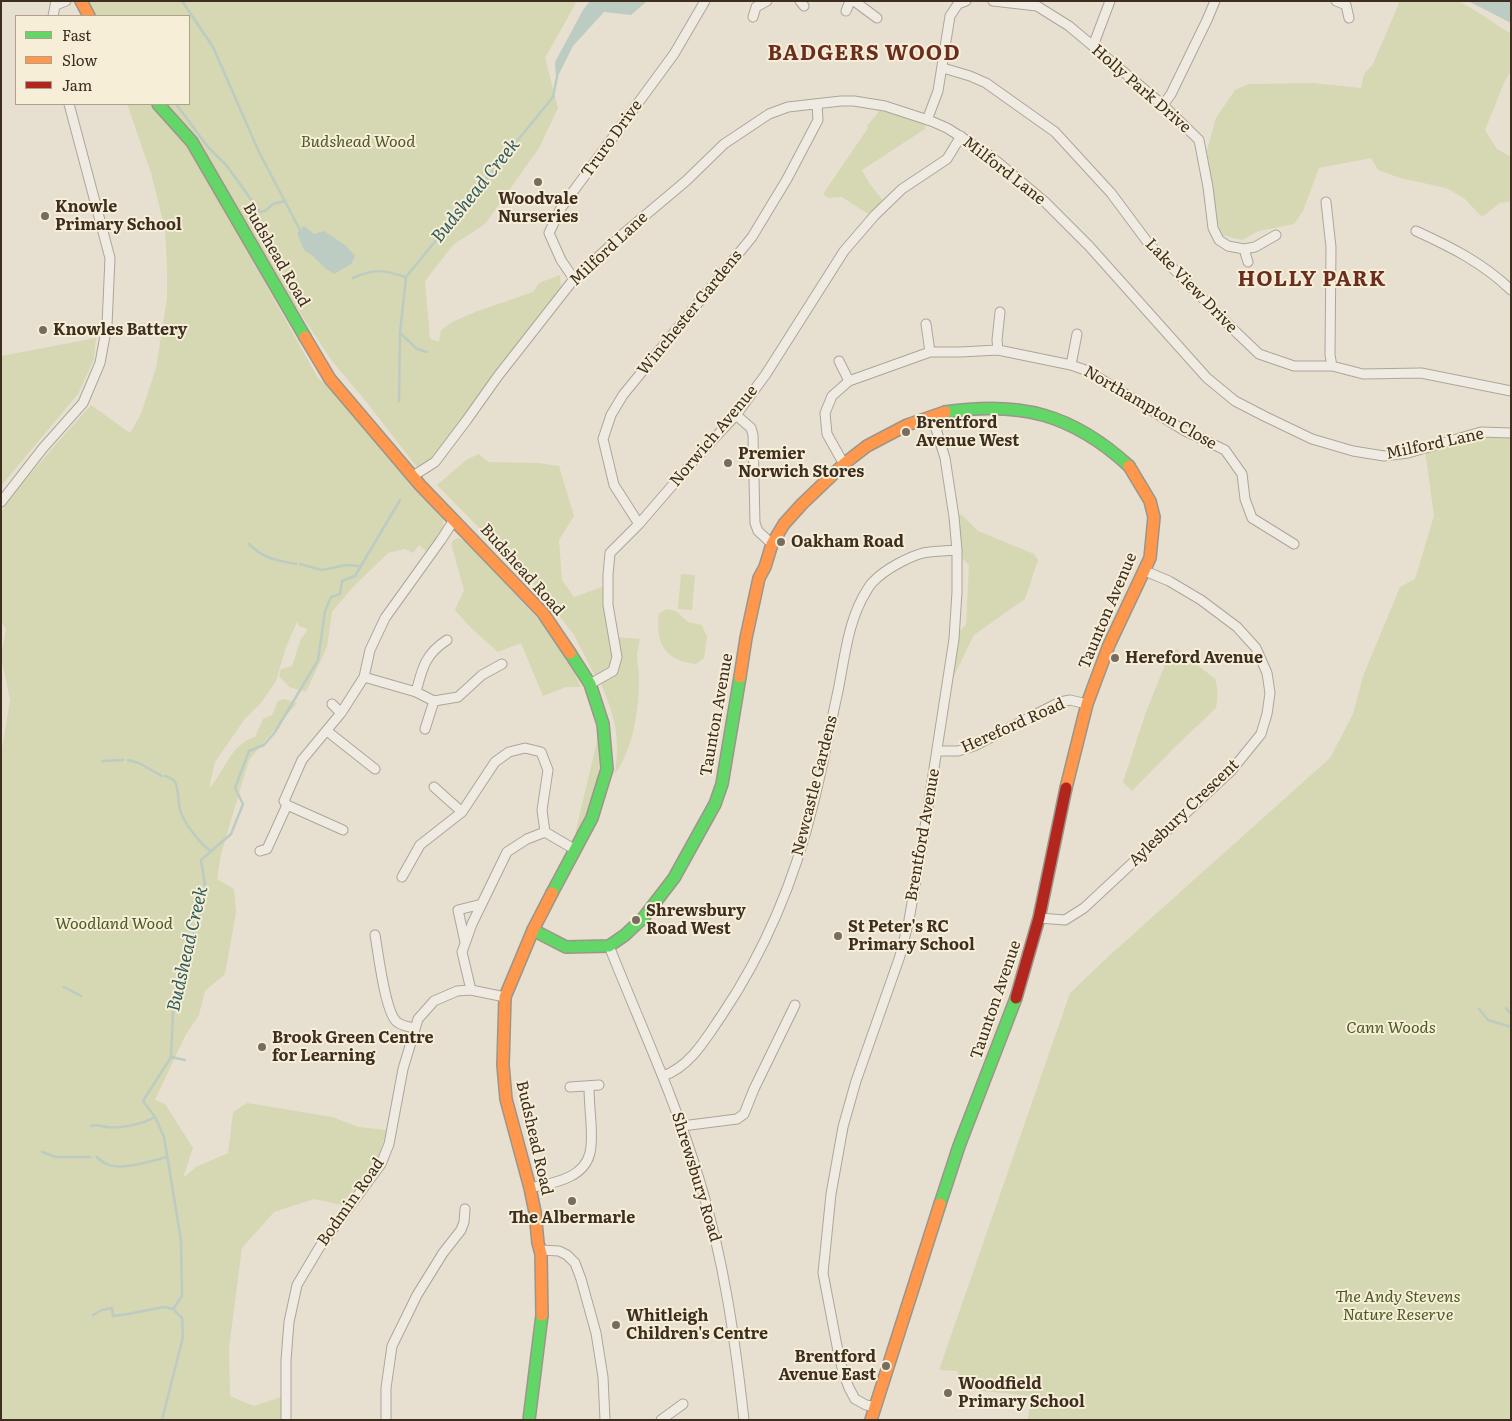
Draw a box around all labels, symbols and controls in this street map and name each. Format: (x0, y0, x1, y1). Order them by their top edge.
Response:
legend (15, 15, 190, 105)
text: Fast (62, 23, 91, 46)
district label: BADGERS WOOD (766, 41, 962, 67)
street label: Holly Park Drive (1087, 41, 1195, 137)
text: Slow (62, 48, 97, 71)
text: Jam (62, 73, 92, 96)
street label: Truro Drive (577, 96, 647, 182)
park label: Budshead Wood (301, 132, 415, 152)
street label: Milford Lane (959, 133, 1049, 209)
water label: Budshead Creek (427, 135, 525, 247)
marker: Woodvale Nurseries (532, 176, 544, 188)
place label: Woodvale Nurseries (498, 189, 578, 227)
place label: Knowle Primary School (55, 197, 182, 235)
street label: Budshead Road (238, 200, 314, 310)
street label: Milford Lane (566, 208, 652, 290)
marker: Knowle Primary School (39, 210, 51, 222)
street label: Lake View Drive (1141, 235, 1241, 337)
street label: Winchester Gardens (634, 247, 746, 379)
district label: HOLLY PARK (1236, 267, 1388, 293)
place label: Knowles Battery (53, 320, 187, 340)
marker: Knowles Battery (37, 324, 49, 336)
street label: Northampton Close (1080, 362, 1220, 454)
street label: Norwich Avenue (666, 381, 762, 491)
place label: Brentford Avenue West (916, 413, 1019, 451)
street label: Milford Lane (1384, 424, 1486, 464)
marker: Brentford Avenue West (900, 426, 912, 438)
place label: Premier Norwich Stores (738, 444, 864, 482)
marker: Premier Norwich Stores (722, 457, 734, 469)
street label: Budshead Road (476, 520, 568, 620)
place label: Oakham Road (791, 532, 904, 552)
marker: Oakham Road (775, 536, 787, 548)
street label: Taunton Avenue (1075, 550, 1141, 672)
place label: Hereford Avenue (1125, 648, 1263, 668)
street label: Taunton Avenue (697, 652, 737, 778)
marker: Hereford Avenue (1109, 652, 1121, 664)
street label: Hereford Road (958, 695, 1068, 757)
street label: Newcastle Gardens (788, 714, 842, 858)
street label: Aylesbury Crescent (1125, 756, 1243, 870)
street label: Brentford Avenue (902, 767, 944, 903)
water label: Budshead Creek (163, 884, 213, 1014)
place label: Shrewsbury Road West (646, 901, 746, 939)
park label: Woodland Wood (55, 914, 173, 934)
marker: Shrewsbury Road West (630, 914, 642, 926)
place label: St Peter's RC Primary School (848, 917, 975, 955)
marker: St Peter's RC Primary School (832, 930, 844, 942)
street label: Taunton Avenue (967, 938, 1025, 1062)
park label: Cann Woods (1346, 1018, 1436, 1038)
place label: Brook Green Centre for Learning (272, 1028, 433, 1066)
marker: Brook Green Centre for Learning (256, 1041, 268, 1053)
street label: Budshead Road (512, 1079, 556, 1197)
street label: Shrewsbury Road (667, 1110, 725, 1244)
street label: Bodmin Road (314, 1154, 388, 1250)
marker: The Albermarle (566, 1195, 578, 1207)
place label: The Albermarle (509, 1208, 635, 1228)
park label: The Andy Stevens Nature Reserve (1335, 1287, 1461, 1325)
place label: Whitleigh Children's Centre (626, 1306, 768, 1344)
marker: Whitleigh Children's Centre (610, 1319, 622, 1331)
place label: Brentford Avenue East (778, 1347, 876, 1385)
marker: Brentford Avenue East (880, 1360, 892, 1372)
place label: Woodfield Primary School (958, 1374, 1085, 1412)
marker: Woodfield Primary School (942, 1387, 954, 1399)

